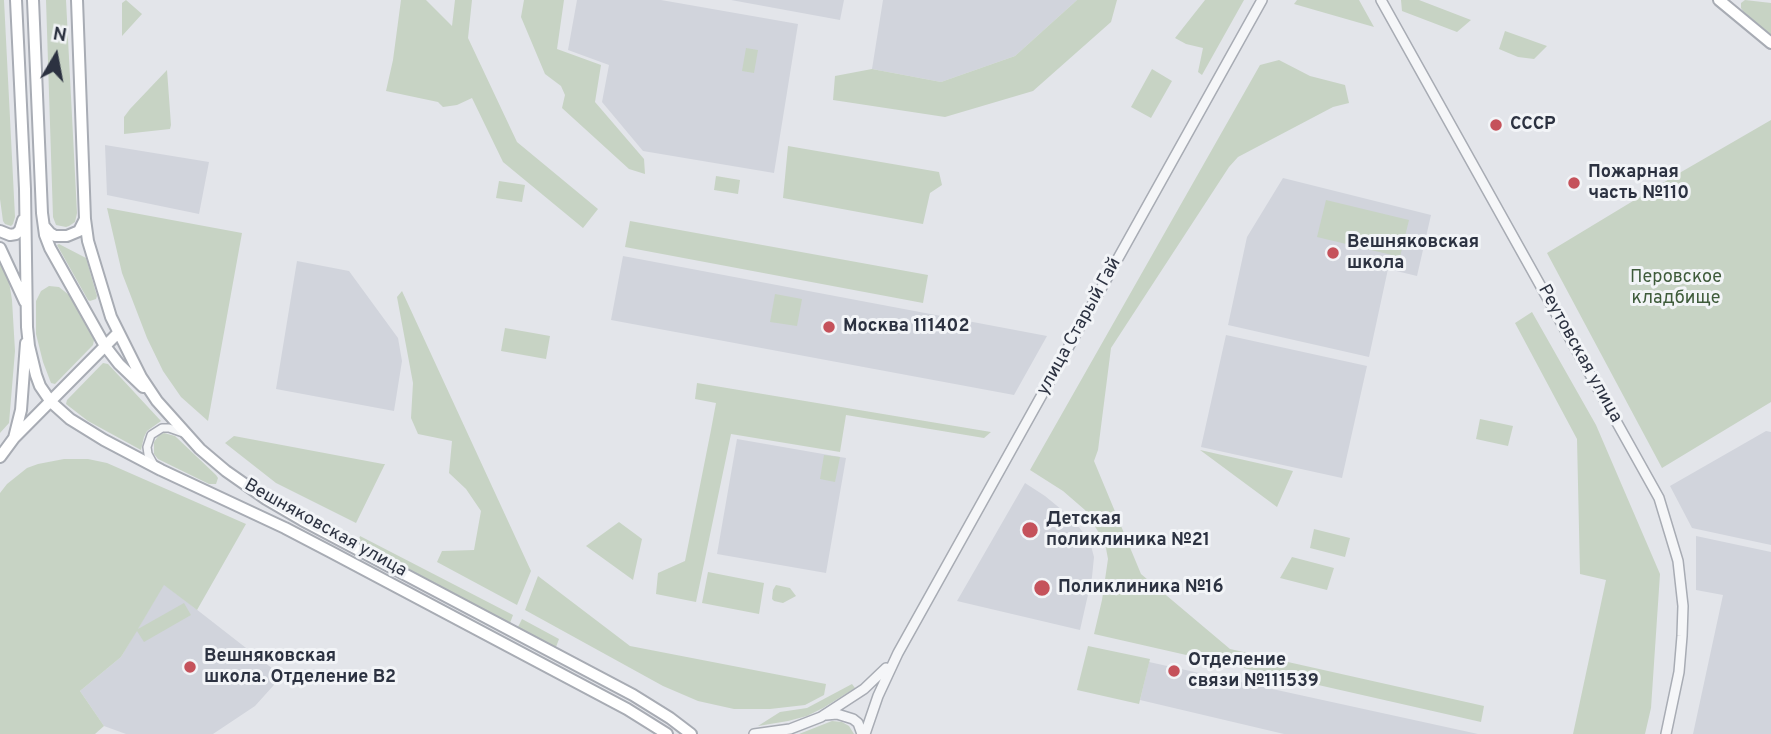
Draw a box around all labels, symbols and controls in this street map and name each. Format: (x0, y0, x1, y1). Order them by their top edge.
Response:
north arrow (21, 21, 91, 91)
text: N (51, 22, 68, 48)
place label: СССР (1510, 114, 1556, 136)
marker: СССР (1488, 117, 1504, 133)
place label: Пожарная часть №110 (1588, 162, 1689, 204)
marker: Пожарная часть №110 (1566, 175, 1582, 191)
place label: Вешняковская школа (1347, 232, 1479, 274)
marker: Вешняковская школа (1325, 245, 1341, 261)
street label: улица Старый Гай (1033, 254, 1127, 400)
park label: Перовское кладбище (1630, 267, 1722, 310)
street label: Реутовская улица (1532, 281, 1626, 427)
place label: Москва 111402 (843, 316, 969, 338)
marker: Москва 111402 (821, 319, 837, 335)
street label: Вешняковская улица (240, 475, 410, 583)
place label: Детская поликлиника №21 (1046, 509, 1210, 552)
marker: Детская поликлиника №21 (1020, 520, 1040, 540)
place label: Поликлиника №16 (1058, 577, 1224, 599)
marker: Поликлиника №16 (1032, 578, 1052, 598)
place label: Вешняковская школа. Отделение В2 (204, 646, 396, 688)
place label: Отделение связи №111539 (1188, 650, 1319, 692)
marker: Вешняковская школа. Отделение В2 (182, 659, 198, 675)
marker: Отделение связи №111539 (1166, 663, 1182, 679)

